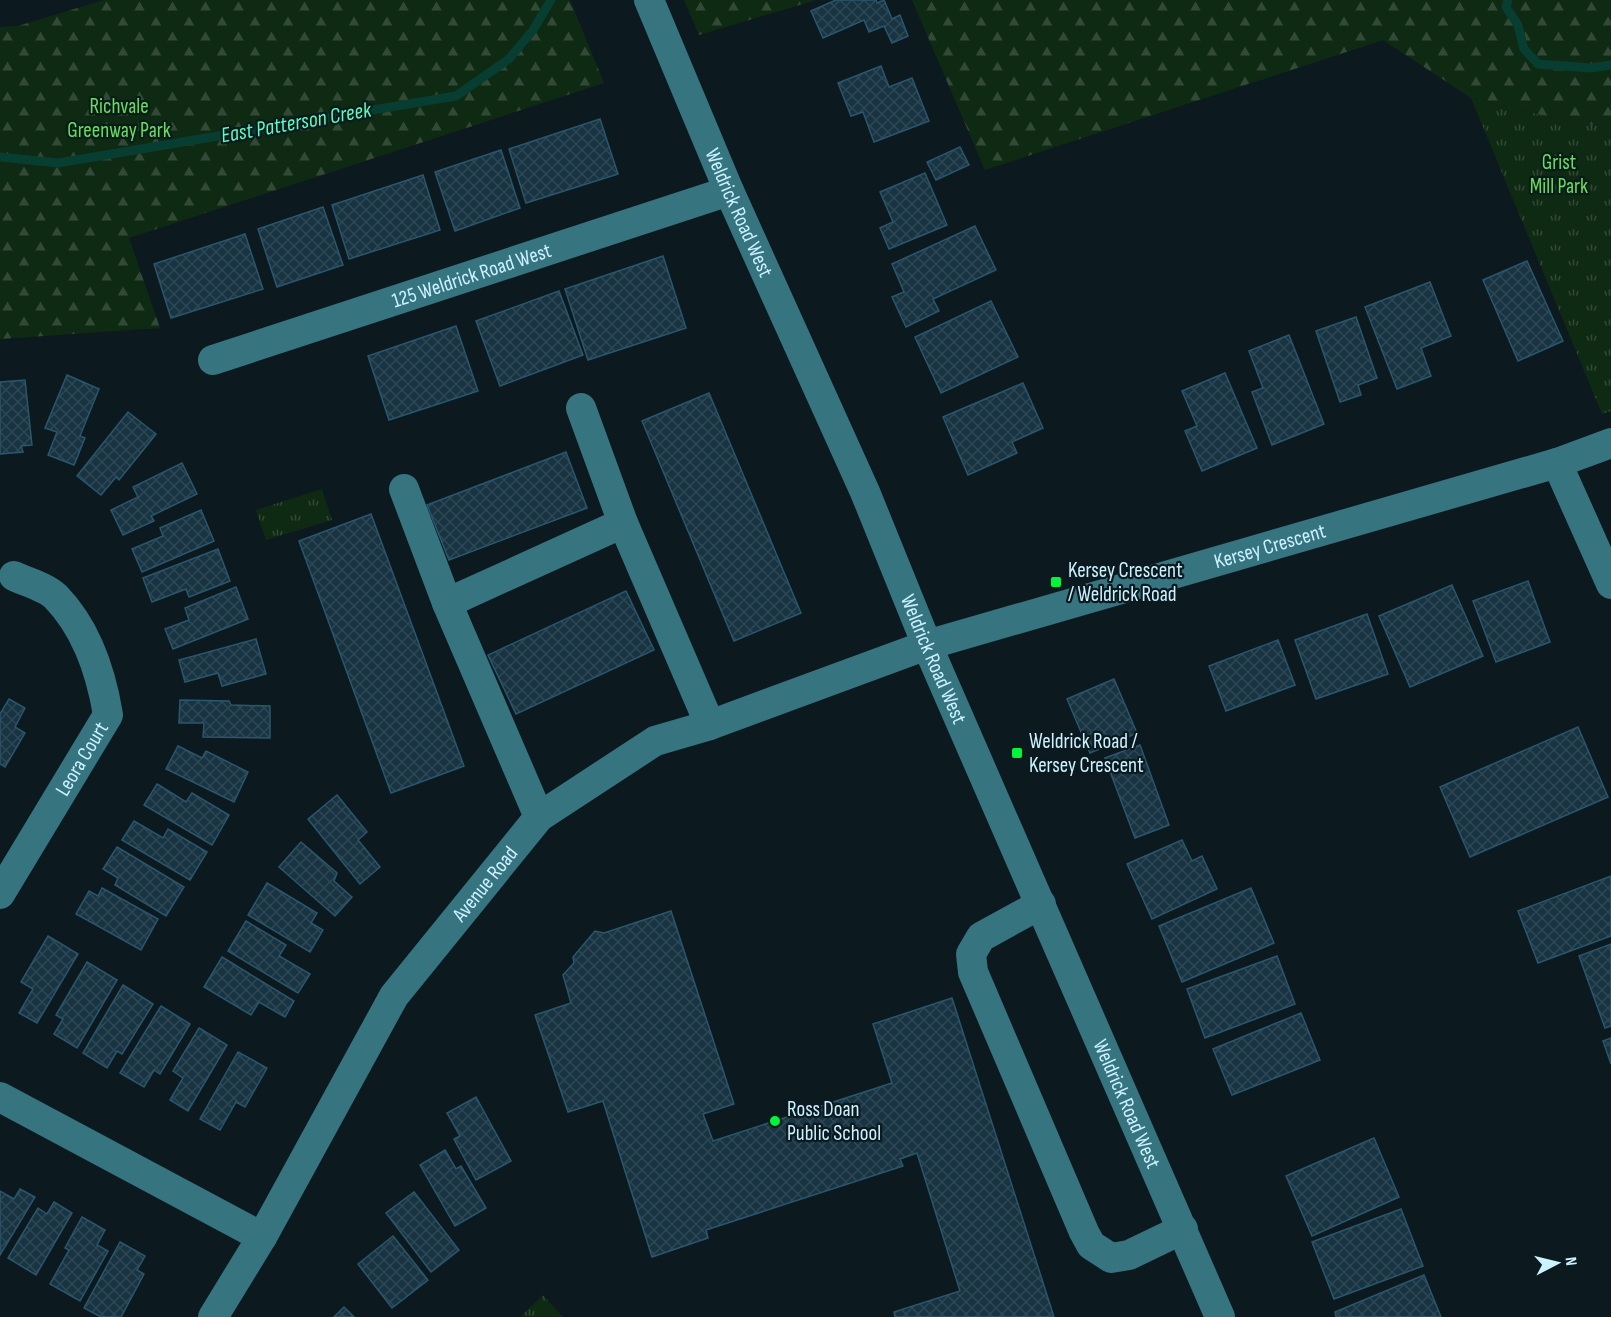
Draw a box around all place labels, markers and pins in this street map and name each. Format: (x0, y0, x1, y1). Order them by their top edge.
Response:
place label: Kersey Crescent / Weldrick Road (1068, 558, 1183, 607)
marker: Kersey Crescent / Weldrick Road (1049, 575, 1063, 589)
place label: Weldrick Road / Kersey Crescent (1029, 729, 1144, 778)
marker: Weldrick Road / Kersey Crescent (1010, 746, 1024, 760)
place label: Ross Doan Public School (787, 1097, 881, 1146)
marker: Ross Doan Public School (768, 1114, 782, 1128)

